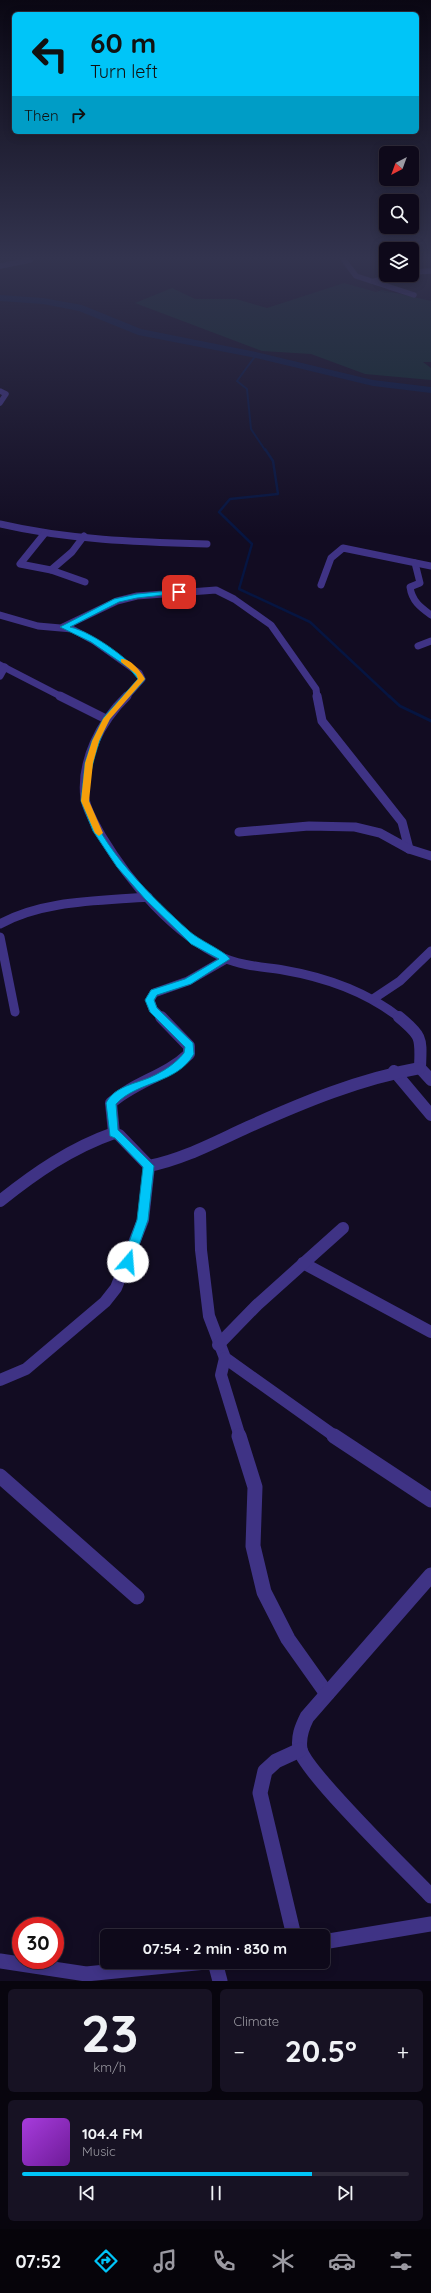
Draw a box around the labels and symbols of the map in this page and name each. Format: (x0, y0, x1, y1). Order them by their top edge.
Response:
north arrow (379, 146, 419, 186)
pin (162, 575, 196, 609)
position arrow (107, 1241, 149, 1283)
speed limit sign: 30 (12, 1917, 64, 1969)

